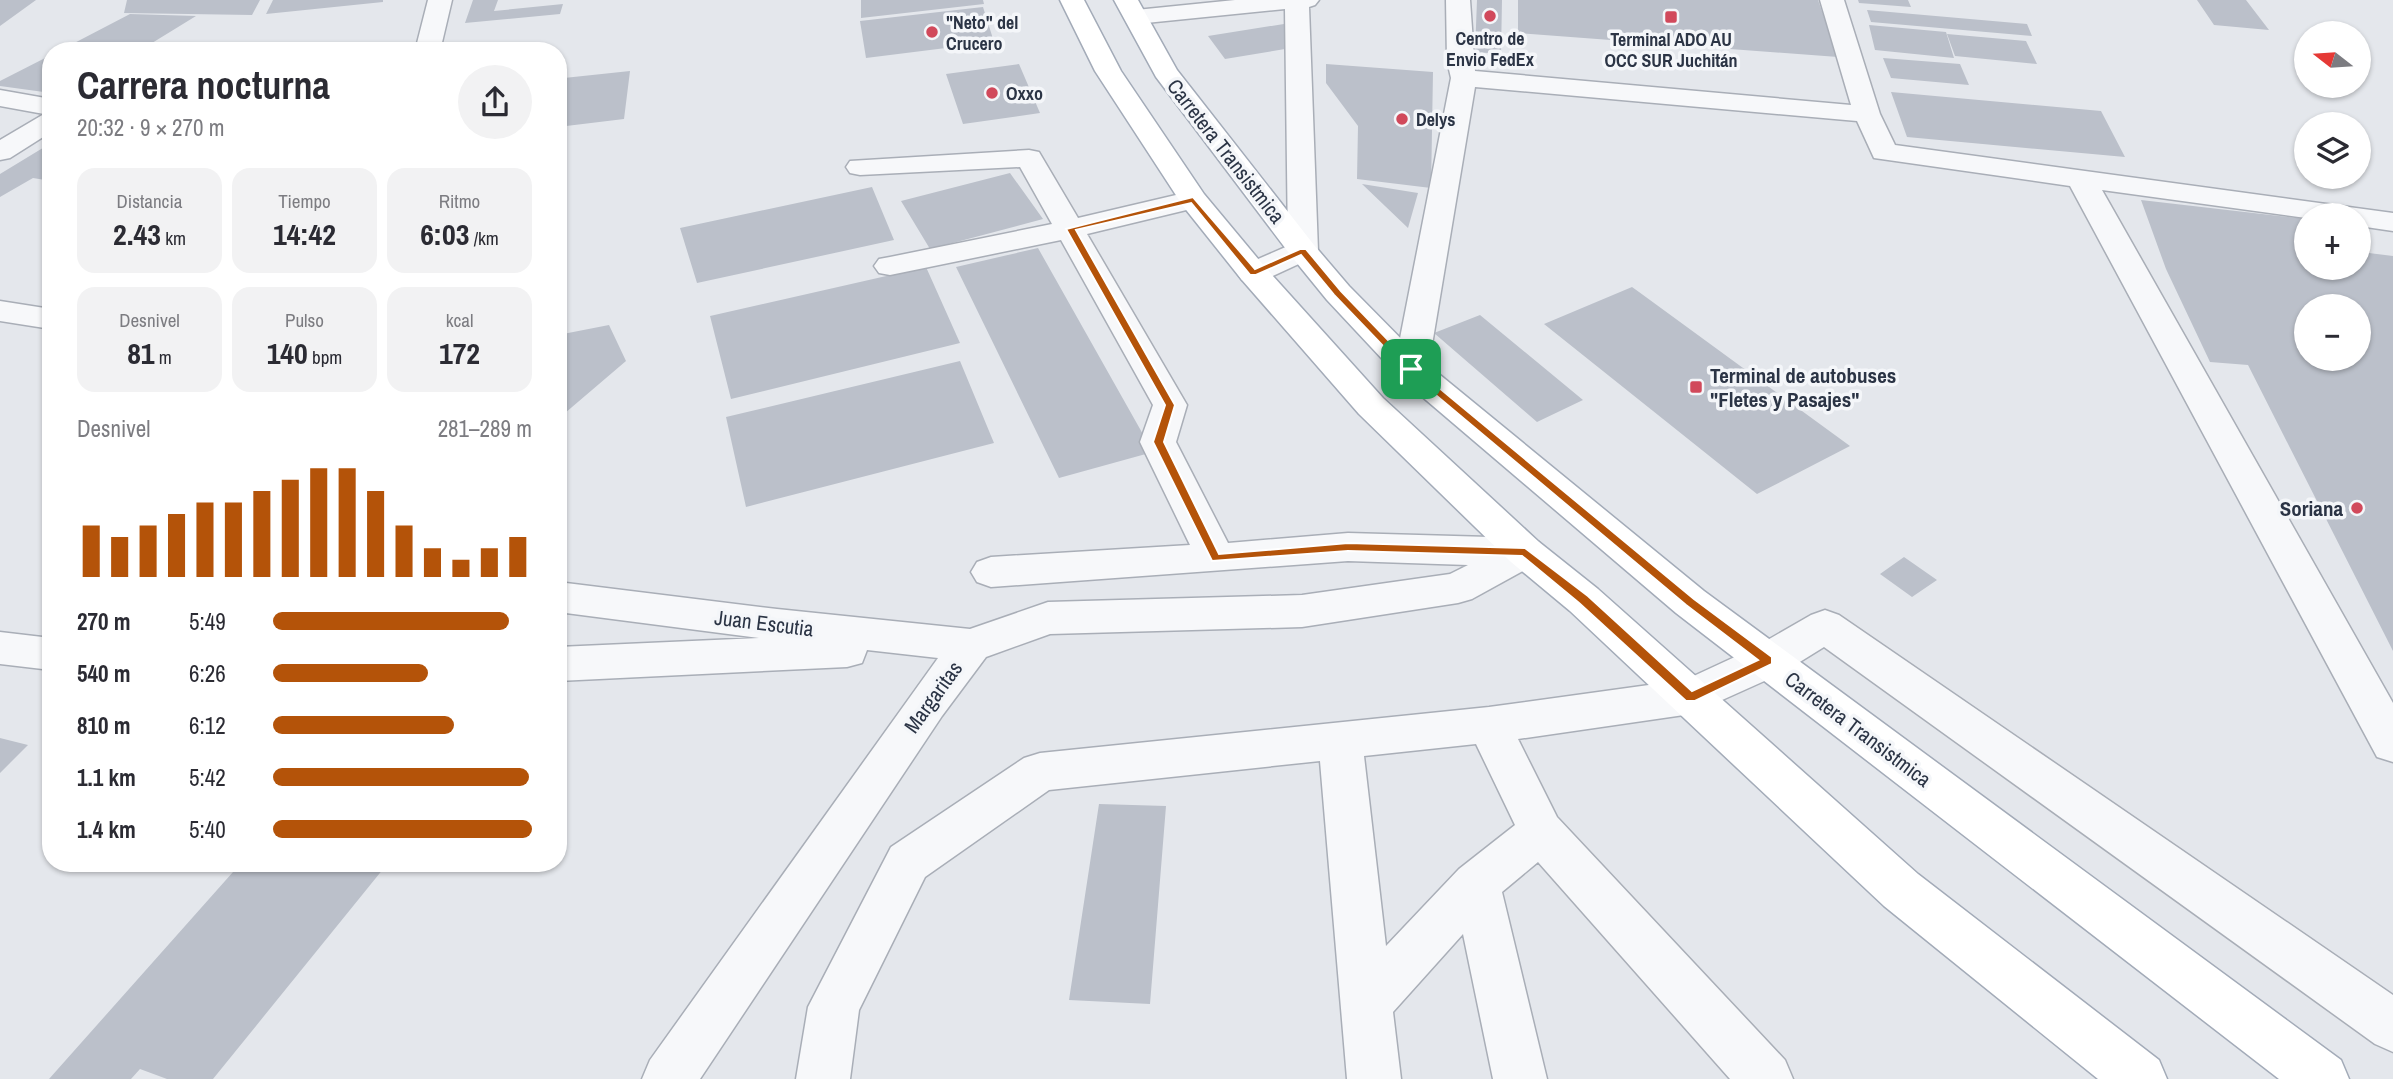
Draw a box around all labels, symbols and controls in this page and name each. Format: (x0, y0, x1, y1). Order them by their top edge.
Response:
marker: Centro de Envio FedEx (1482, 8, 1498, 24)
marker: Terminal ADO AU OCC SUR Juchitán (1663, 9, 1679, 25)
place label: "Neto" del Crucero (946, 10, 1018, 56)
north arrow (2294, 21, 2371, 98)
map controls (2294, 21, 2371, 371)
marker: "Neto" del Crucero (924, 24, 940, 40)
place label: Centro de Envio FedEx (1446, 26, 1535, 72)
place label: Terminal ADO AU OCC SUR Juchitán (1605, 27, 1737, 73)
text: Carrera nocturna (77, 60, 330, 111)
button: share (458, 65, 532, 139)
street label: Carretera Transistmica (1160, 73, 1292, 230)
place label: Oxxo (1006, 81, 1043, 106)
marker: Oxxo (984, 85, 1000, 101)
place label: Delys (1416, 107, 1455, 132)
marker: Delys (1394, 111, 1410, 127)
text: 20:32 · 9 × 270 m (77, 112, 224, 143)
button: layers (2294, 112, 2371, 189)
text: Distancia (117, 188, 182, 214)
text: Tiempo (278, 188, 331, 214)
text: Ritmo (439, 188, 480, 214)
button: + (2294, 203, 2371, 280)
text: 2.43 (113, 214, 161, 254)
text: 14:42 (273, 214, 336, 254)
text: 6:03 (420, 214, 469, 254)
text: km (161, 225, 186, 251)
text: /km (469, 225, 499, 251)
button: − (2294, 294, 2371, 371)
text: Desnivel (119, 307, 180, 333)
text: Pulso (285, 307, 324, 333)
text: kcal (446, 307, 473, 333)
text: 81 (127, 333, 155, 373)
text: 140 (267, 333, 308, 373)
text: 172 (439, 333, 480, 373)
pin (1381, 339, 1441, 399)
text: m (155, 344, 172, 370)
text: bpm (308, 344, 342, 370)
icon: arrive (1392, 350, 1430, 388)
place label: Terminal de autobuses "Fletes y Pasajes" (1710, 361, 1896, 414)
marker: Terminal de autobuses "Fletes y Pasajes" (1688, 379, 1704, 395)
text: Desnivel (77, 413, 150, 444)
text: 281–289 m (438, 413, 532, 444)
place label: Soriana (2280, 494, 2343, 523)
marker: Soriana (2349, 500, 2365, 516)
street label: Juan Escutia (713, 603, 816, 644)
text: 270 m (77, 606, 130, 637)
text: 5:49 (189, 606, 226, 637)
street label: Margaritas (897, 655, 969, 739)
text: 540 m (77, 658, 130, 689)
text: 6:26 (189, 658, 226, 689)
street label: Carretera Transistmica (1779, 664, 1937, 794)
text: 810 m (77, 710, 130, 741)
text: 6:12 (189, 710, 226, 741)
text: 1.1 km (77, 762, 136, 793)
text: 5:42 (189, 762, 226, 793)
text: 1.4 km (77, 814, 136, 845)
text: 5:40 (189, 814, 226, 845)

